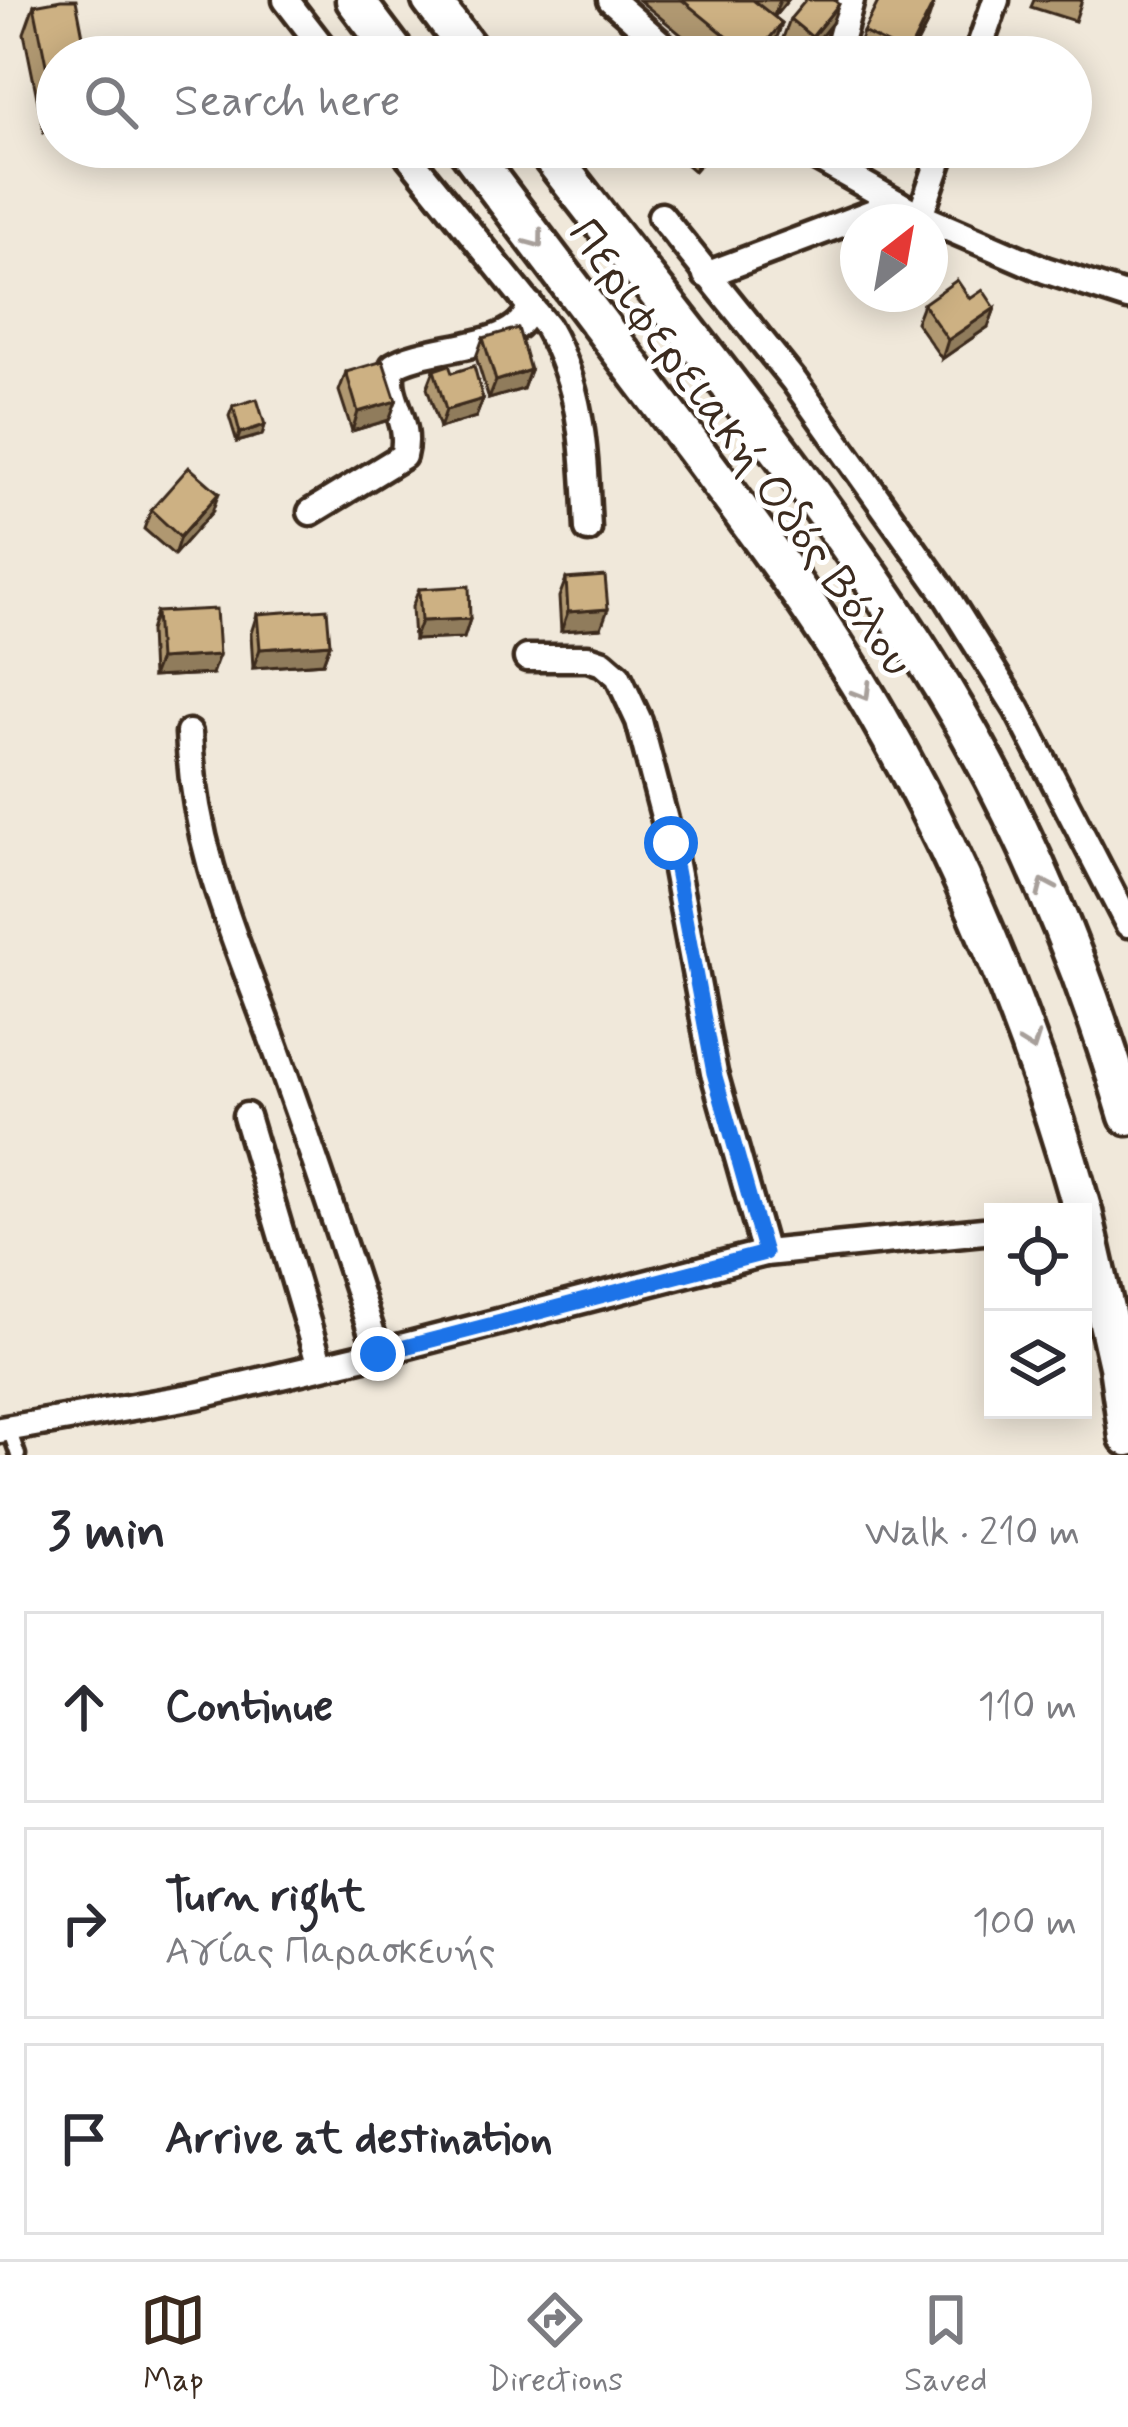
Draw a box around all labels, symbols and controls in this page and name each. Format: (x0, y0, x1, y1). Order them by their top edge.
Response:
search box (36, 36, 1092, 168)
icon: search (78, 69, 144, 135)
text: Search here (174, 73, 401, 132)
north arrow (840, 204, 948, 312)
street label: Περιφερειακή Οδός Βόλου (552, 206, 928, 690)
one-way arrow (522, 227, 543, 249)
one-way arrow (849, 679, 872, 701)
route start (644, 816, 698, 870)
one-way arrow (1036, 878, 1060, 900)
one-way arrow (1017, 1032, 1041, 1053)
map controls (984, 1203, 1092, 1419)
button: locate (984, 1203, 1092, 1311)
button: layers (984, 1311, 1092, 1419)
route end (351, 1327, 405, 1381)
text: 3 min (48, 1500, 166, 1566)
text: Walk · 210 m (865, 1508, 1080, 1559)
icon: ahead (51, 1674, 117, 1740)
text: Continue (165, 1678, 333, 1737)
text: 110 m (978, 1682, 1077, 1733)
text: Turn right (165, 1868, 365, 1927)
icon: right (51, 1890, 117, 1956)
text: 100 m (972, 1898, 1077, 1949)
text: Αγίας Παρασκευής (165, 1927, 496, 1978)
icon: arrive (51, 2106, 117, 2172)
text: Arrive at destination (165, 2110, 553, 2169)
tab: Map (140, 2287, 206, 2403)
tab: Directions (487, 2287, 623, 2403)
tab: Saved (904, 2287, 988, 2403)

